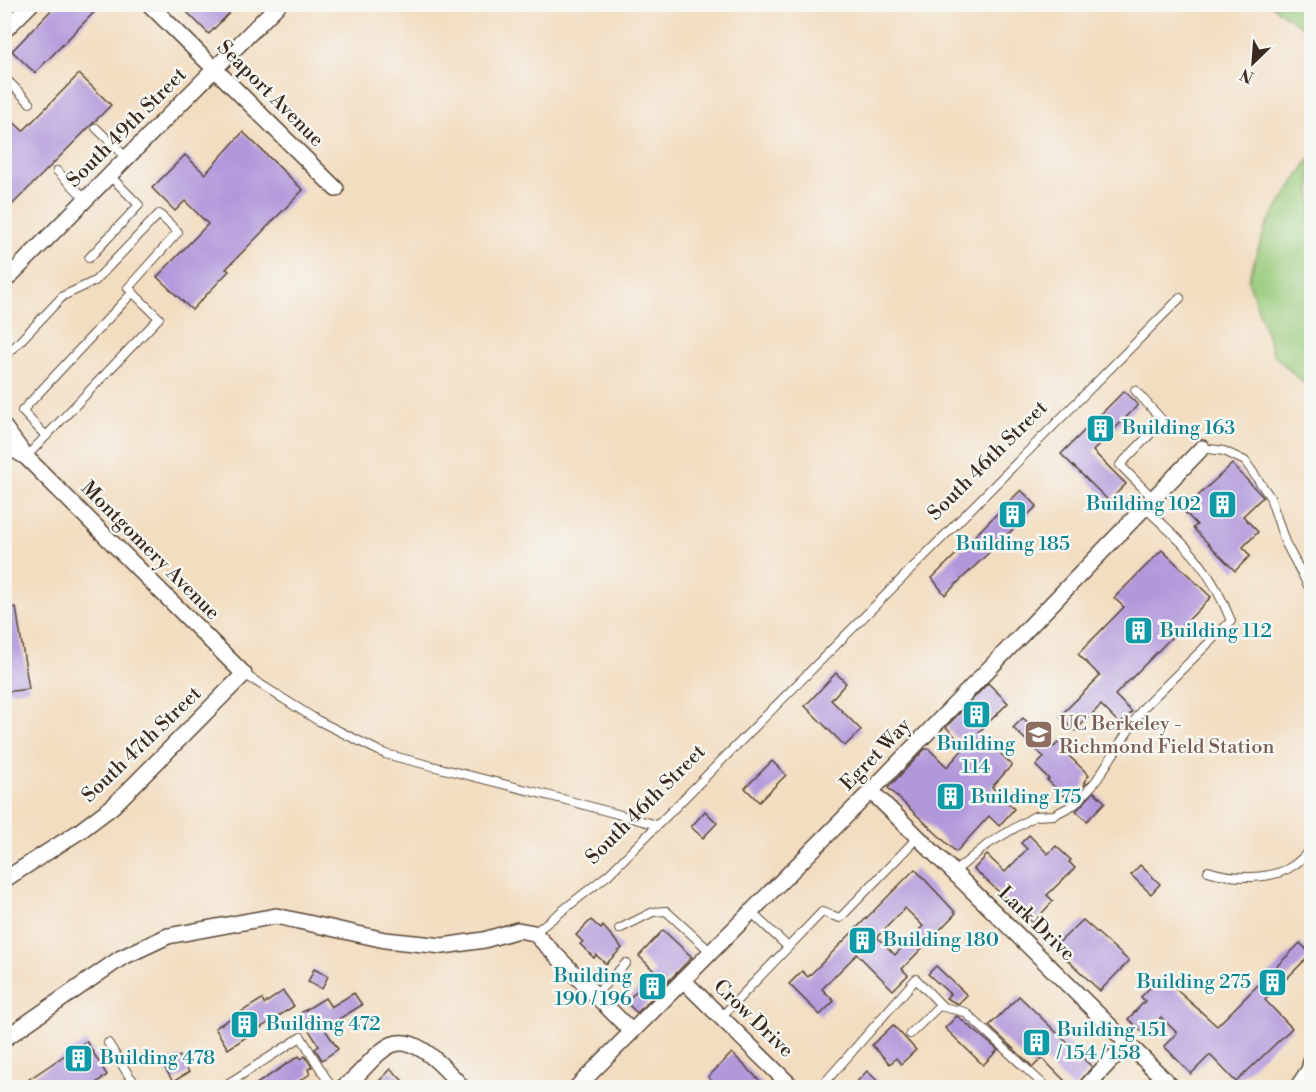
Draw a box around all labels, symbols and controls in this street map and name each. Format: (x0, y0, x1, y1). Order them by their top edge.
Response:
north arrow (1223, 33, 1283, 93)
street label: Seaport Avenue (211, 35, 329, 153)
street label: South 49th Street (62, 63, 192, 193)
text: N (1237, 64, 1257, 87)
street label: South 46th Street (923, 396, 1053, 526)
building icon: Building 163 (1085, 412, 1117, 444)
place label: Building 163 (1121, 416, 1235, 441)
street label: Montgomery Avenue (75, 476, 225, 626)
building icon: Building 102 (1206, 488, 1238, 520)
place label: Building 102 (1085, 492, 1201, 517)
building icon: Building 185 (997, 498, 1029, 530)
place label: Building 185 (955, 532, 1070, 557)
building icon: Building 112 (1123, 615, 1155, 647)
place label: Building 112 (1159, 619, 1272, 644)
street label: South 47th Street (77, 682, 207, 808)
building icon: Building 114 (960, 698, 992, 730)
place label: UC Berkeley - Richmond Field Station (1059, 712, 1274, 760)
street label: Egret Way (835, 713, 917, 796)
school or university icon: UC Berkeley - Richmond Field Station (1022, 719, 1054, 751)
place label: Building 114 (936, 732, 1016, 780)
street label: South 46th Street (581, 740, 711, 870)
building icon: Building 175 (934, 781, 966, 813)
place label: Building 175 (970, 785, 1082, 810)
street label: Lark Drive (992, 881, 1080, 967)
building icon: Building 180 (846, 924, 878, 956)
place label: Building 180 (882, 928, 999, 953)
place label: Building 190 / 196 (553, 964, 633, 1012)
building icon: Building 275 (1256, 966, 1288, 998)
place label: Building 275 (1136, 970, 1251, 995)
building icon: Building 190 / 196 (637, 971, 669, 1003)
street label: Crow Drive (708, 975, 798, 1063)
building icon: Building 472 (229, 1008, 261, 1040)
place label: Building 472 (265, 1012, 381, 1037)
place label: Building 151 / 154 / 158 (1056, 1018, 1168, 1066)
building icon: Building 151 / 154 / 158 (1020, 1026, 1052, 1058)
building icon: Building 478 (63, 1042, 95, 1074)
place label: Building 478 (99, 1046, 215, 1071)

